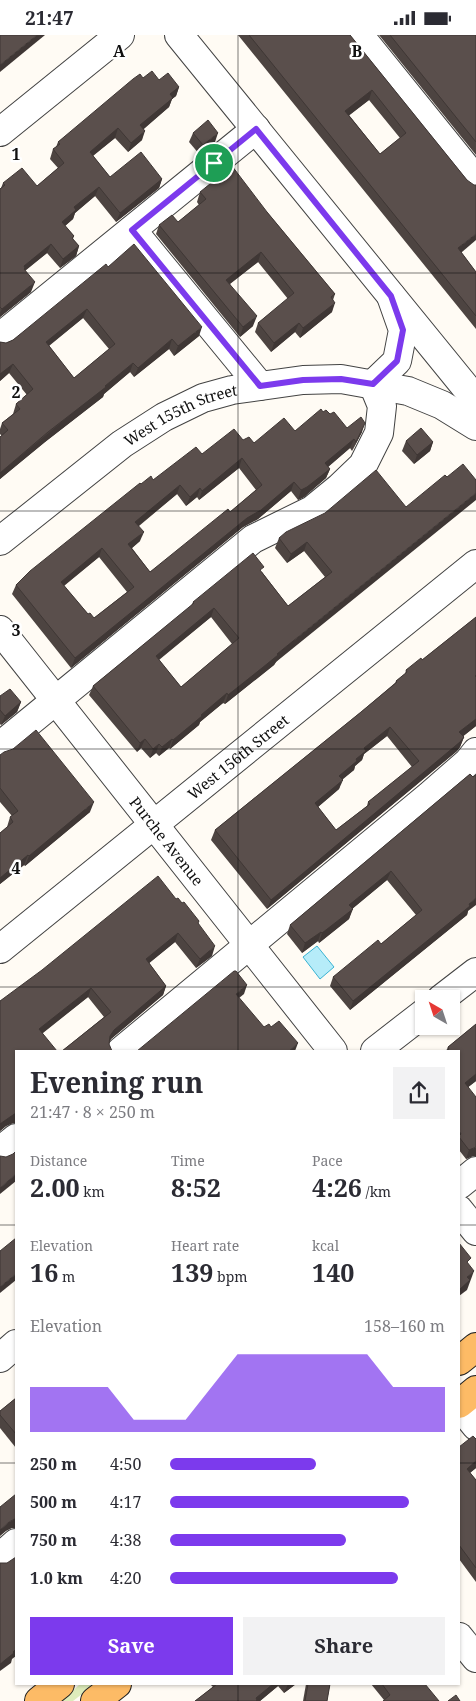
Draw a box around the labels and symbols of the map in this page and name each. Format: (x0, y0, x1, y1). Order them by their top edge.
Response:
text: A (113, 40, 126, 62)
text: B (352, 40, 363, 62)
pin (193, 142, 235, 184)
text: 1 (11, 143, 21, 165)
street label: West 155th Street (120, 379, 238, 450)
text: 2 (11, 381, 21, 403)
text: 3 (11, 619, 21, 641)
street label: West 156th Street (183, 710, 293, 804)
street label: Purche Avenue (125, 792, 208, 890)
text: 4 (11, 857, 21, 879)
north arrow (415, 990, 460, 1035)

